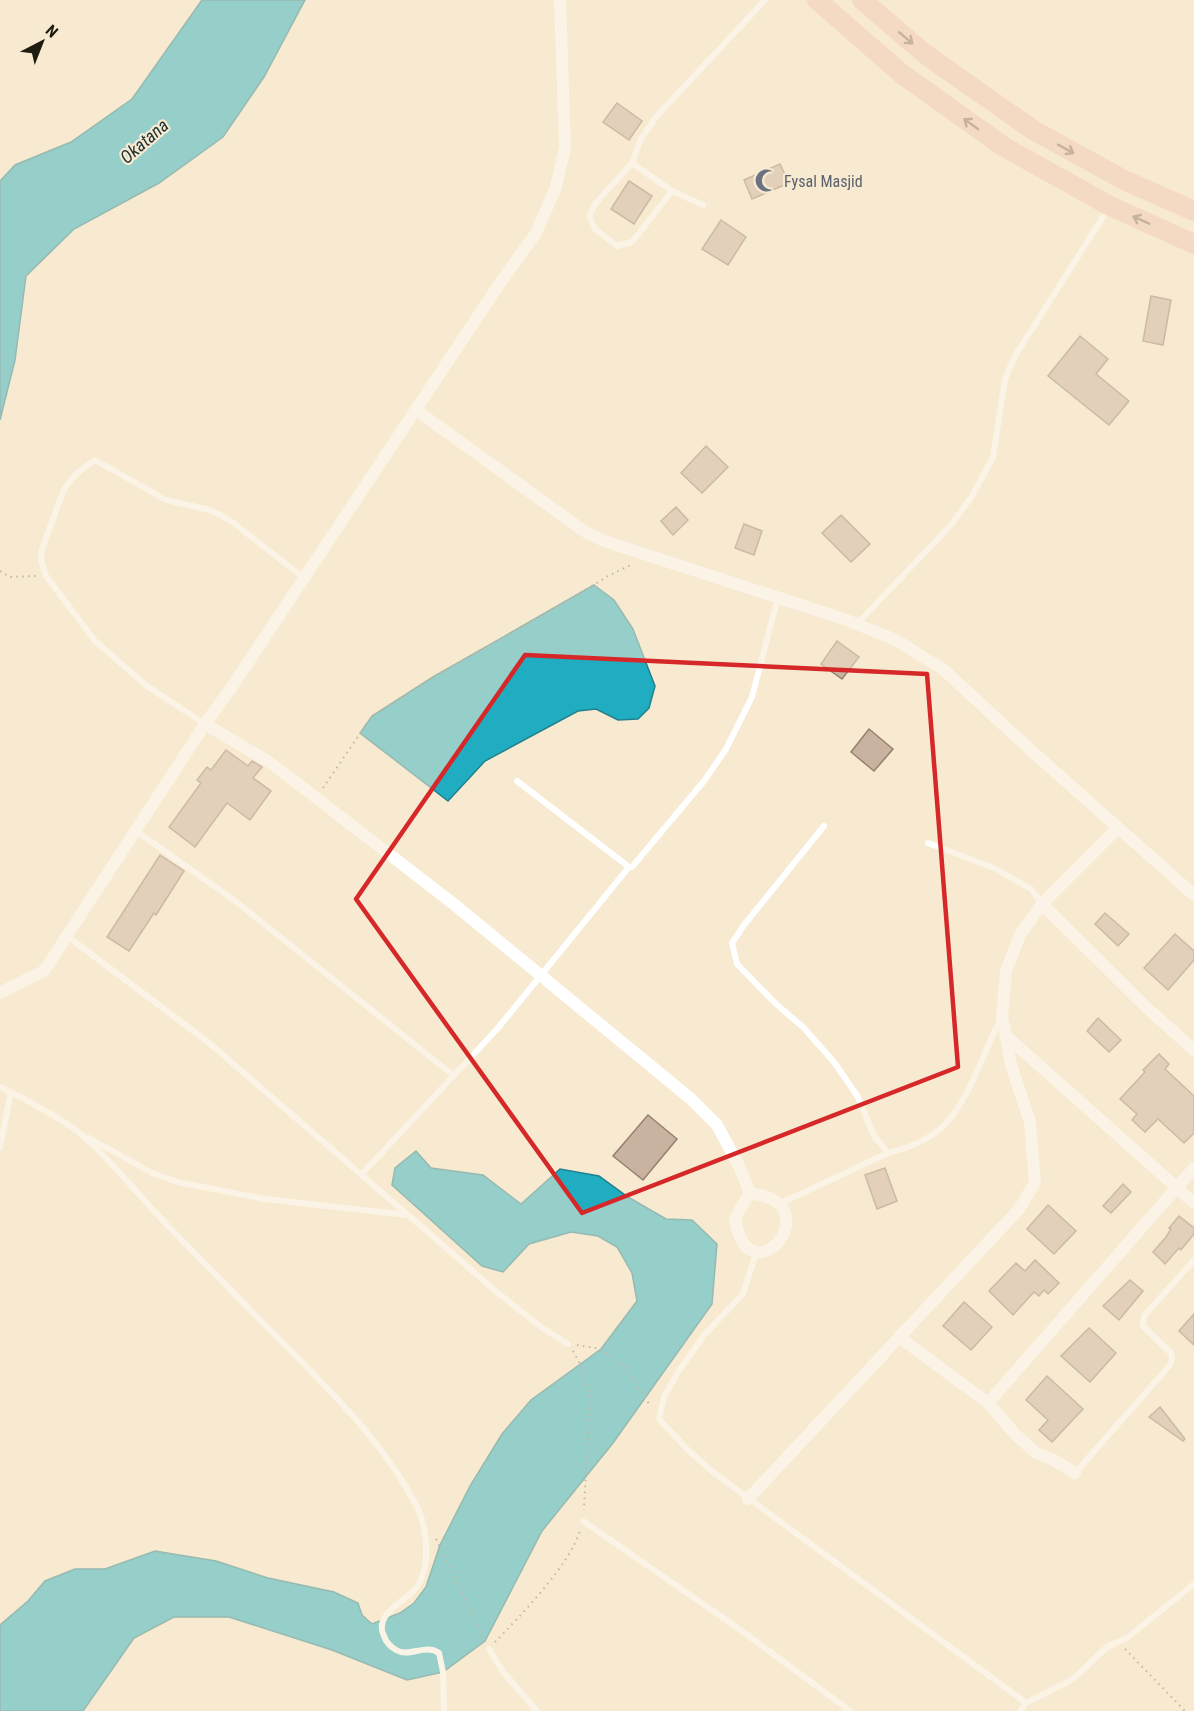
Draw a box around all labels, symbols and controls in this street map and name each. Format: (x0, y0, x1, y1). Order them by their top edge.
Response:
north arrow (12, 12, 72, 72)
text: N (42, 21, 62, 42)
one-way arrow (898, 31, 913, 45)
water label: Okatana (116, 114, 172, 168)
one-way arrow (964, 118, 980, 130)
one-way arrow (1057, 144, 1075, 155)
mosque icon: Fysal Masjid (753, 168, 779, 194)
place label: Fysal Masjid (784, 172, 863, 191)
one-way arrow (1132, 213, 1150, 225)

